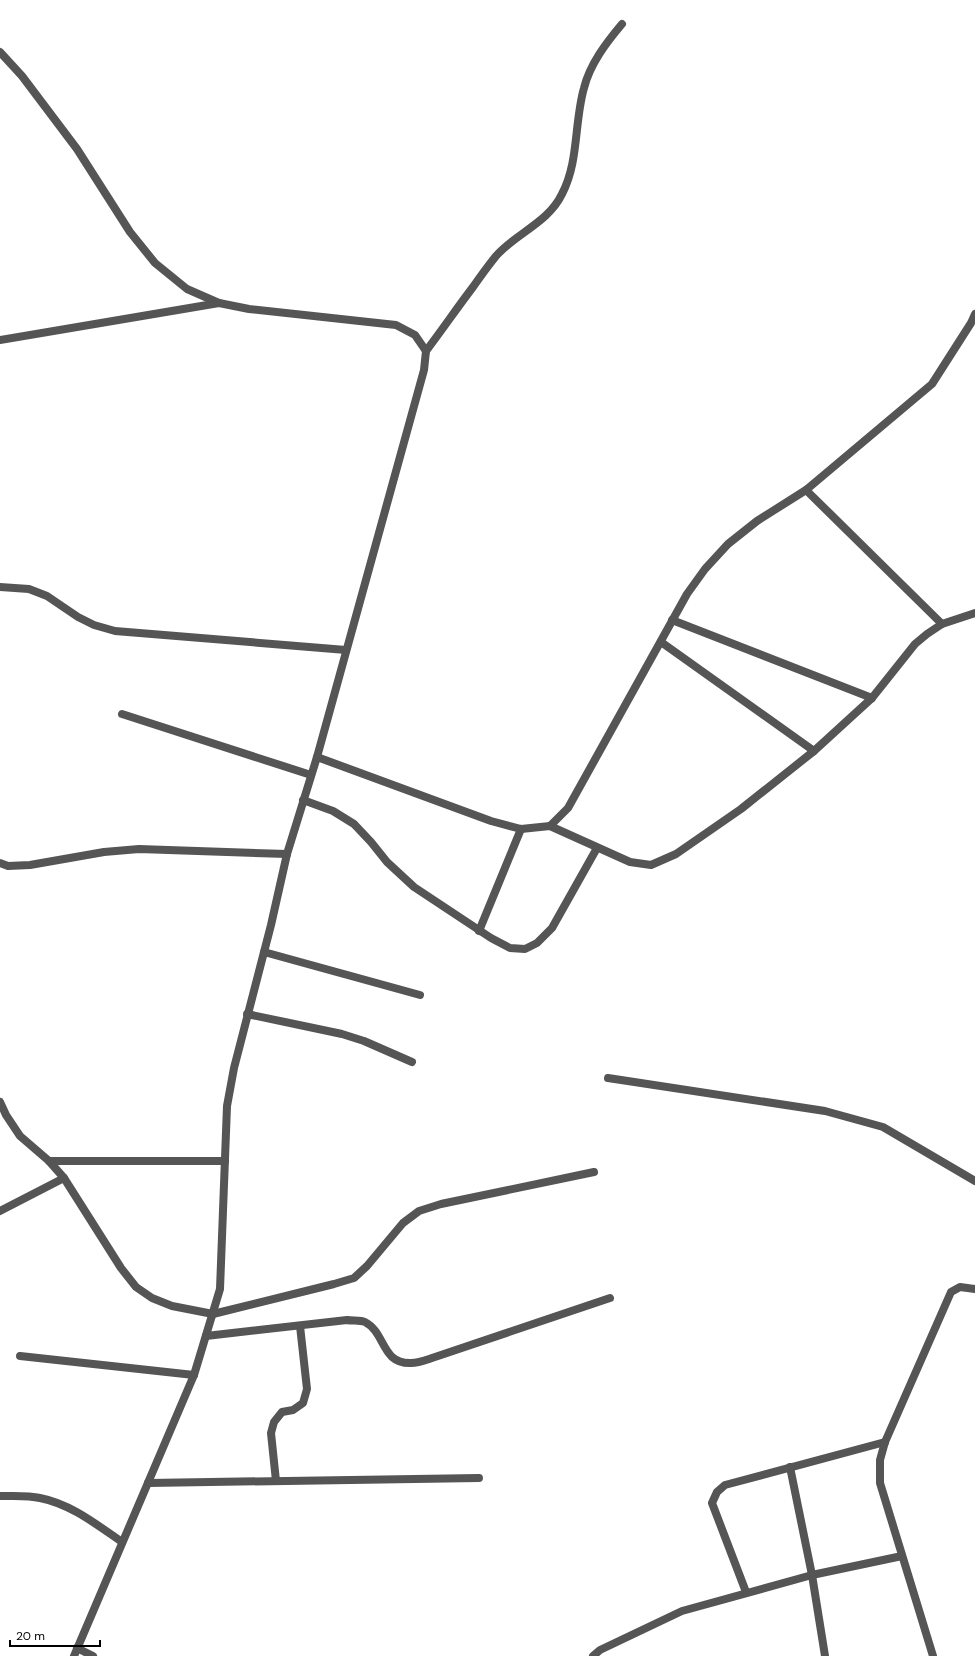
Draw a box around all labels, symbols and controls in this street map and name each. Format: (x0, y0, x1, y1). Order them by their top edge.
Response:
scale bar (10, 1622, 100, 1648)
text: 20 m (16, 1628, 45, 1644)

